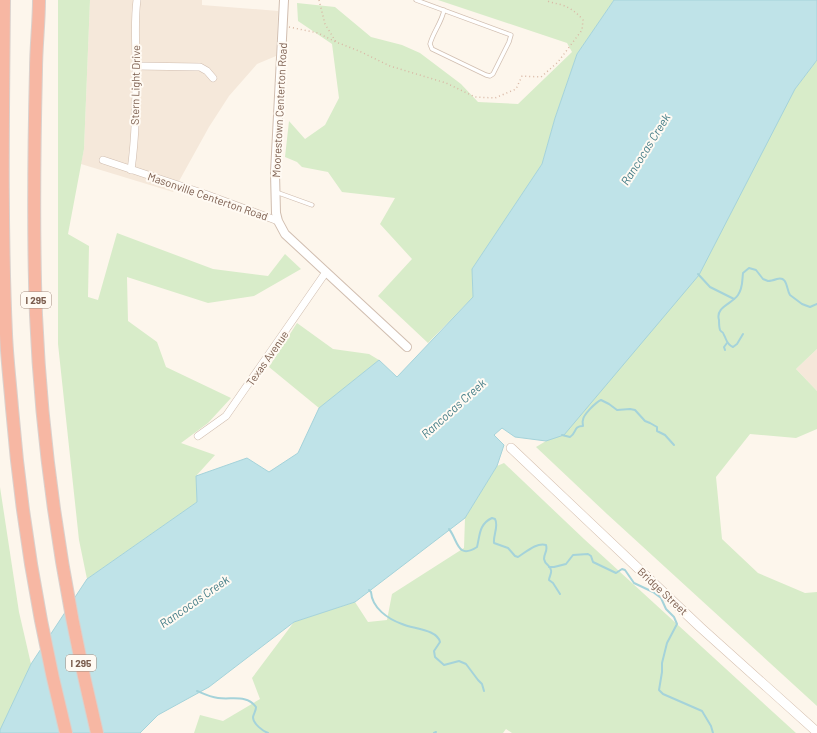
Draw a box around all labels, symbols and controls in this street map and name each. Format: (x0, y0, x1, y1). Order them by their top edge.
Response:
street label: Moorestown Centerton Road (269, 42, 289, 178)
street label: Stern Light Drive (128, 45, 142, 125)
water label: Rancocas Creek (617, 110, 673, 187)
street label: Masonville Centerton Road (146, 169, 270, 223)
road number: I 295 (21, 292, 51, 308)
street label: Texas Avenue (243, 328, 291, 388)
water label: Rancocas Creek (418, 375, 488, 441)
street label: Bridge Street (635, 565, 691, 617)
water label: Rancocas Creek (156, 572, 232, 630)
road number: I 295 (66, 655, 96, 671)

